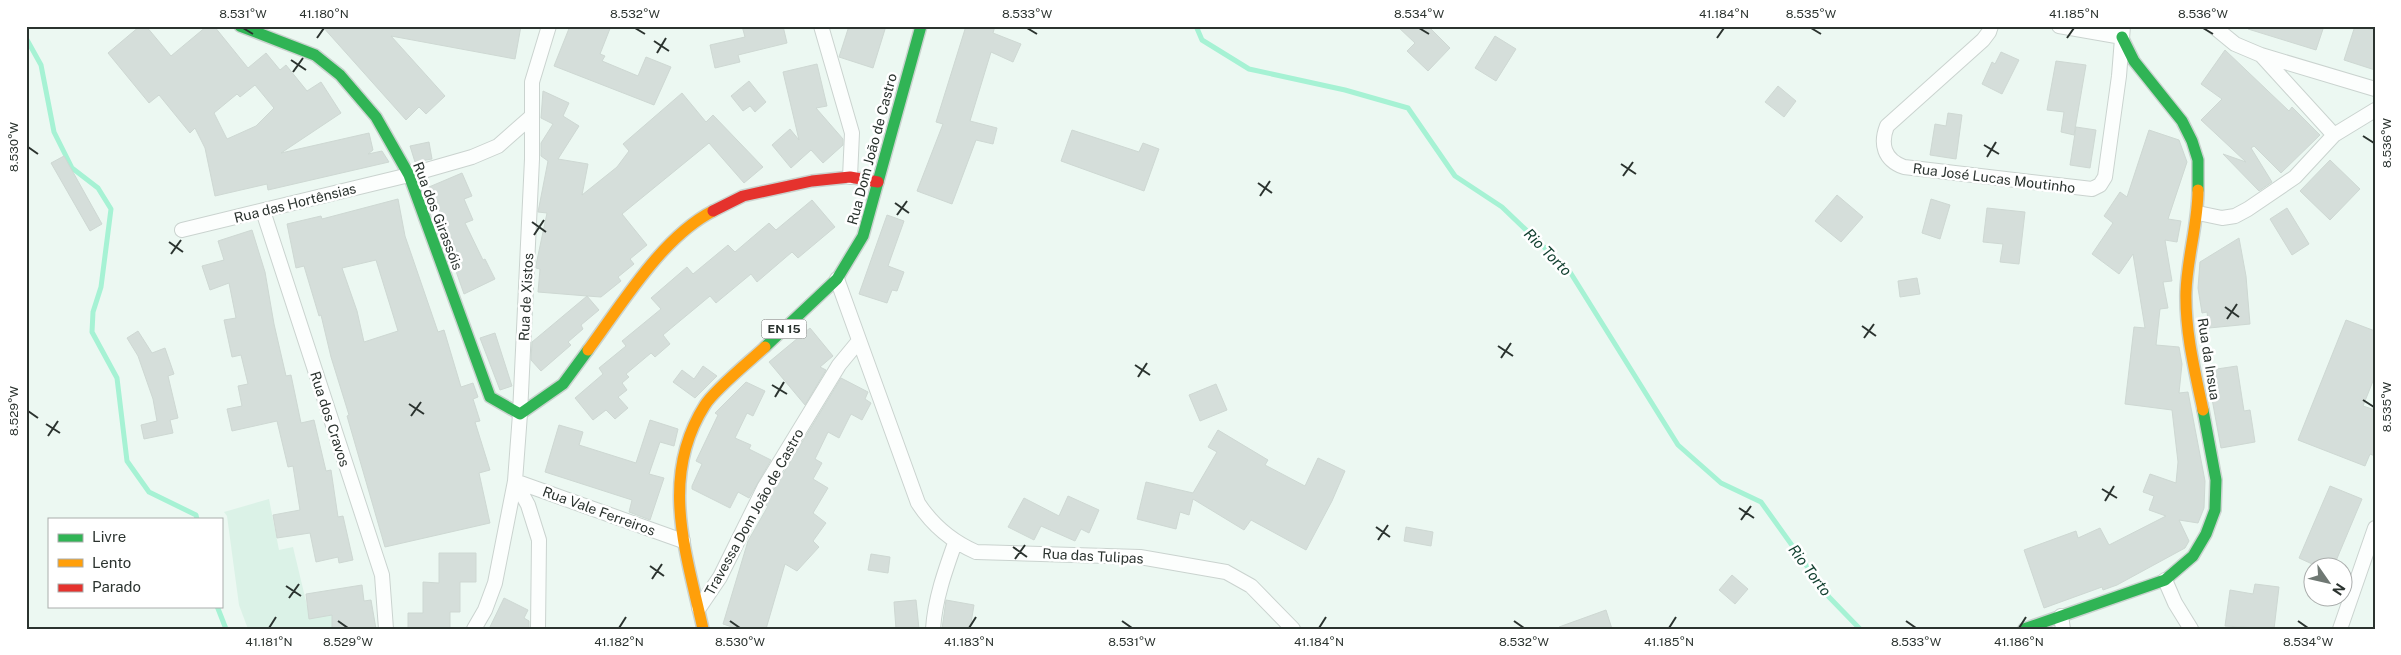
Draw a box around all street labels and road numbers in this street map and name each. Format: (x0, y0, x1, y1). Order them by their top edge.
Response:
street label: Rua Dom João de Castro (844, 71, 900, 227)
street label: Rua dos Girassóis (410, 160, 466, 272)
street label: Rua José Lucas Moutinho (1912, 160, 2076, 196)
street label: Rua das Hortênsias (232, 180, 358, 226)
street label: Rua de Xistos (516, 253, 536, 341)
street label: Rua da Insua (2195, 317, 2223, 401)
road number: EN 15 (762, 320, 806, 338)
street label: Rua dos Cravos (307, 369, 353, 469)
street label: Travessa Dom João de Castro (701, 426, 807, 598)
street label: Rua Vale Ferreiros (541, 483, 657, 539)
street label: Rua das Tulipas (1042, 545, 1144, 567)

